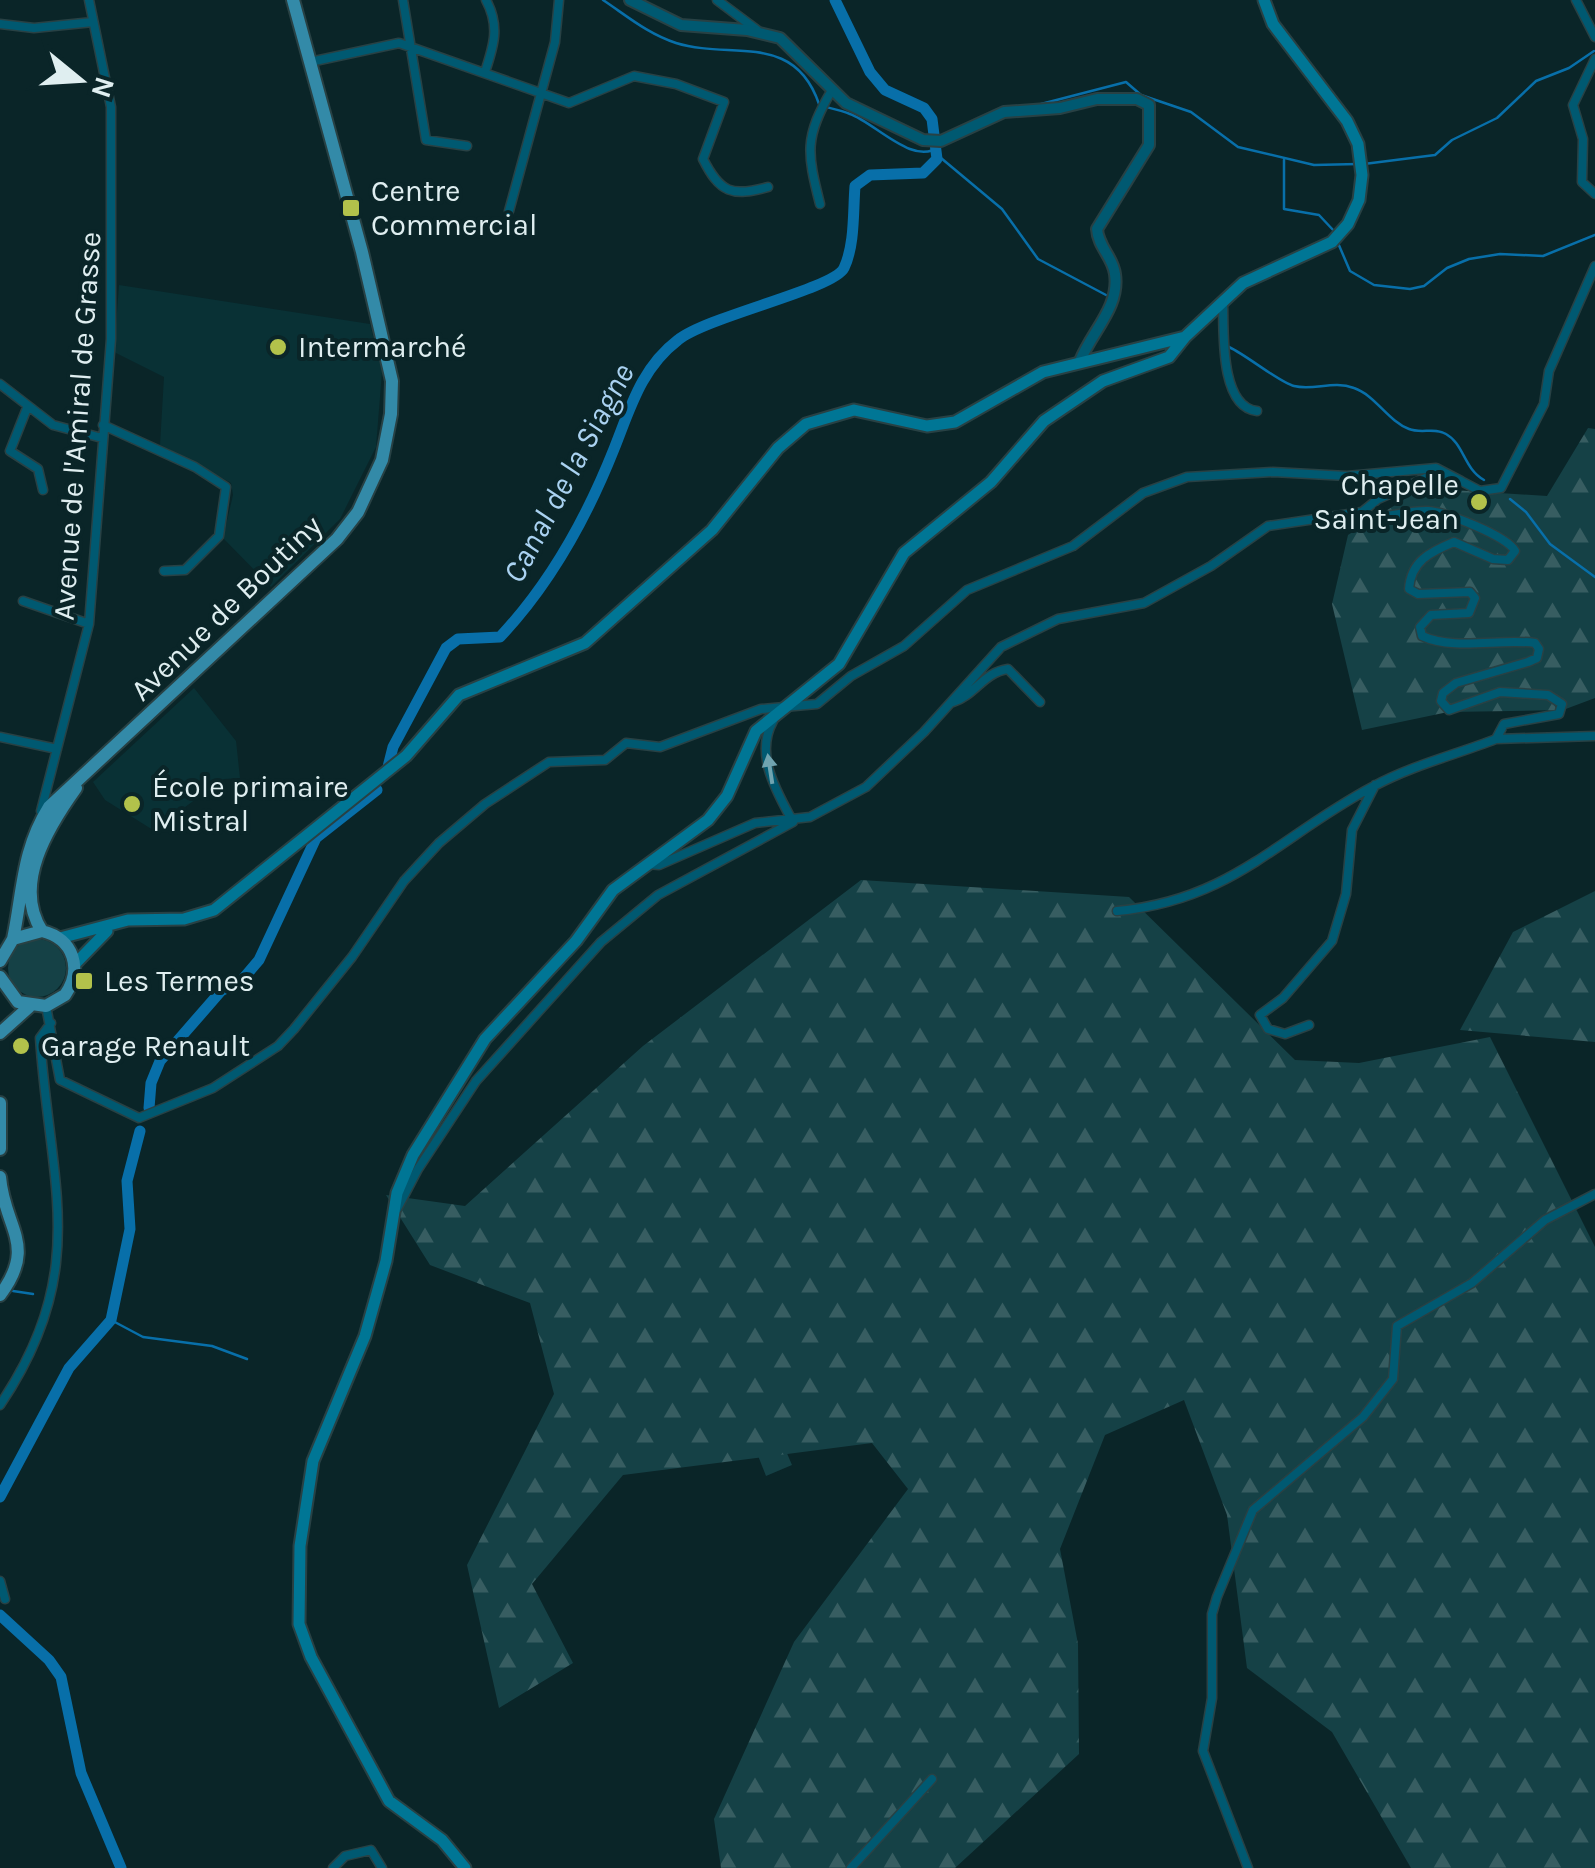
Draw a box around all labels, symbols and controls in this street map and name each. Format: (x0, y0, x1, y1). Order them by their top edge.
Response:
north arrow (30, 30, 130, 130)
text: N (85, 73, 122, 102)
place label: Centre Commercial (371, 173, 538, 243)
marker: Centre Commercial (340, 197, 362, 219)
street label: Avenue de l'Amiral de Grasse (45, 230, 109, 622)
place label: Intermarché (298, 329, 466, 365)
marker: Intermarché (267, 336, 289, 358)
water label: Canal de la Siagne (495, 357, 642, 589)
place label: Chapelle Saint-Jean (1313, 467, 1459, 537)
marker: Chapelle Saint-Jean (1468, 491, 1490, 513)
street label: Avenue de Boutiny (123, 508, 329, 708)
one-way arrow (762, 752, 778, 784)
place label: École primaire Mistral (152, 769, 349, 839)
marker: École primaire Mistral (121, 793, 143, 815)
place label: Les Termes (104, 963, 255, 999)
marker: Les Termes (73, 970, 95, 992)
place label: Garage Renault (41, 1028, 250, 1064)
marker: Garage Renault (10, 1035, 32, 1057)

